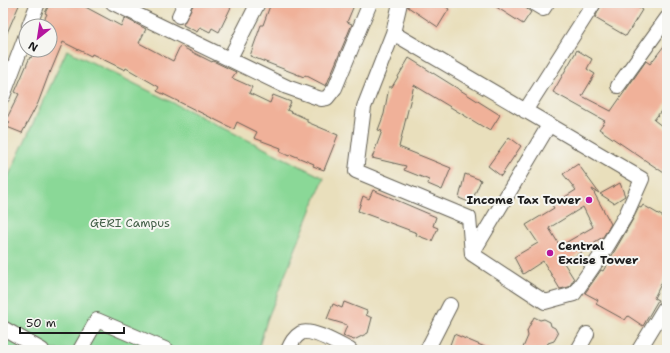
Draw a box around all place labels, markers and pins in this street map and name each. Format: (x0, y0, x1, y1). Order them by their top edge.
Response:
place label: Income Tax Tower (467, 192, 582, 208)
marker: Income Tax Tower (584, 195, 594, 205)
place label: Central Excise Tower (558, 238, 639, 268)
marker: Central Excise Tower (545, 248, 555, 258)

